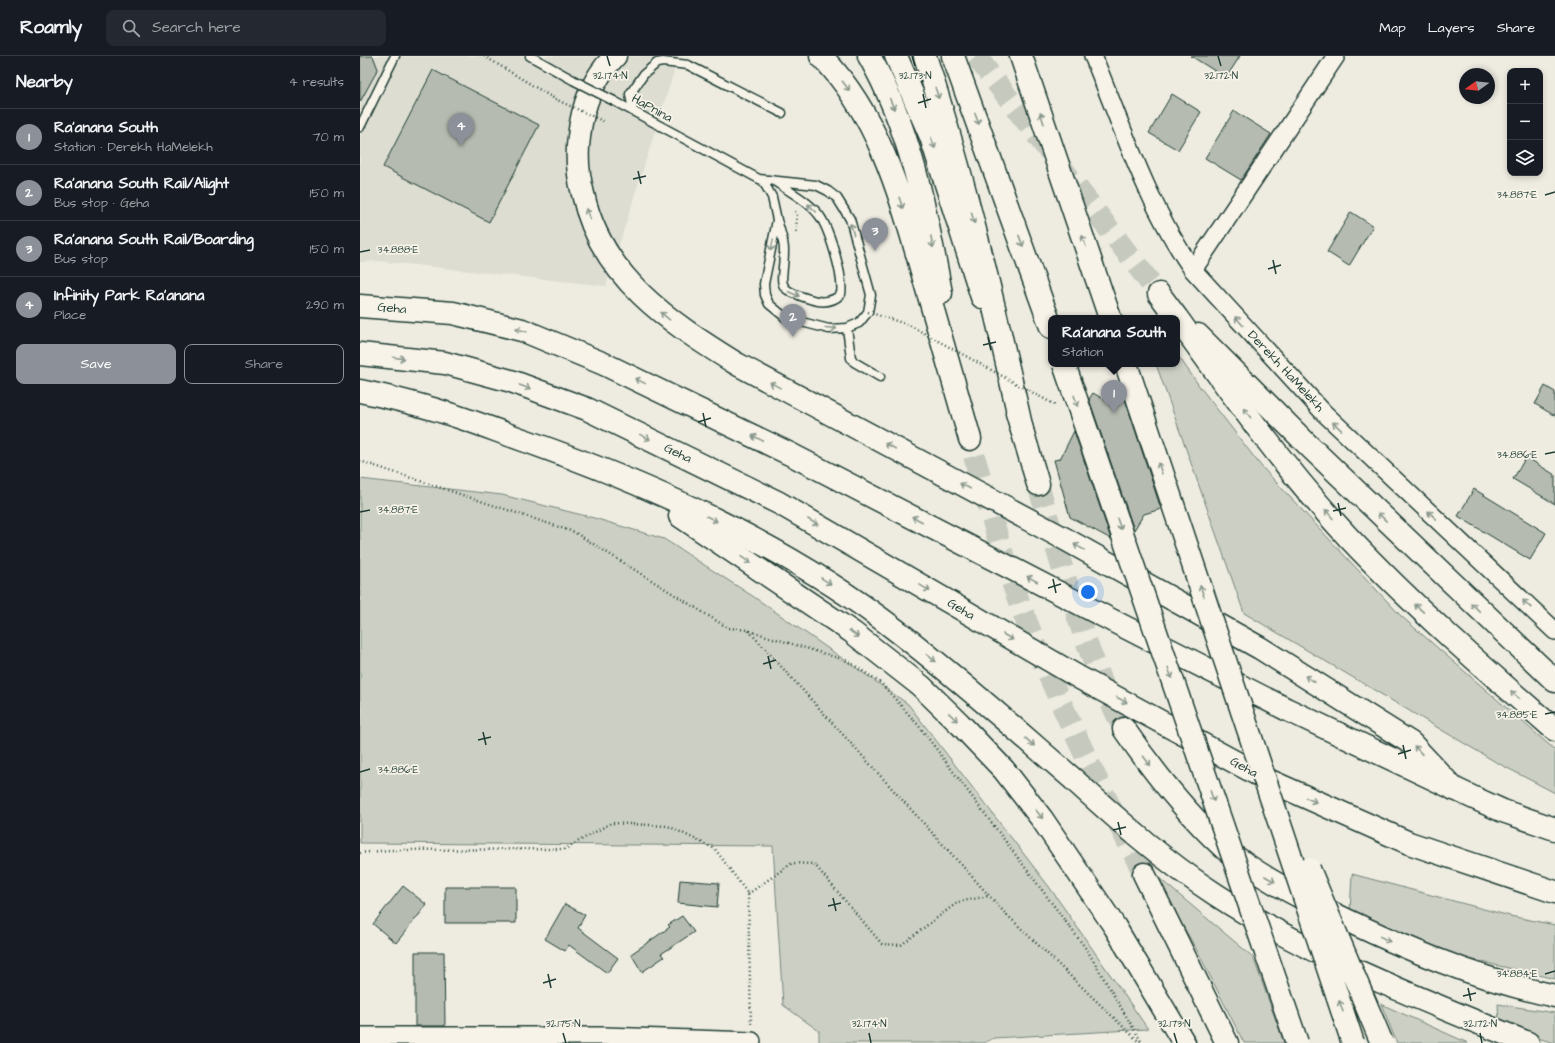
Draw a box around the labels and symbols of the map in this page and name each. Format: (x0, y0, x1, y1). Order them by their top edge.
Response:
north arrow (1459, 68, 1495, 104)
text: 32.174°N (593, 69, 627, 83)
text: 32.173°N (898, 69, 932, 83)
text: 32.172°N (1204, 69, 1238, 83)
one-way arrow (842, 80, 851, 91)
one-way arrow (934, 86, 941, 99)
street label: HaPnina (628, 89, 676, 127)
one-way arrow (888, 98, 896, 110)
one-way arrow (973, 112, 981, 124)
one-way arrow (1038, 112, 1046, 124)
pin: 4 (448, 113, 474, 146)
one-way arrow (930, 137, 937, 150)
text: 34.887°E (1497, 188, 1537, 202)
one-way arrow (898, 196, 906, 208)
one-way arrow (807, 204, 817, 213)
one-way arrow (584, 208, 591, 220)
one-way arrow (970, 211, 977, 224)
pin: 3 (862, 218, 888, 251)
one-way arrow (848, 223, 855, 236)
one-way arrow (1018, 234, 1025, 247)
one-way arrow (928, 235, 936, 248)
one-way arrow (1080, 235, 1088, 247)
one-way arrow (768, 238, 776, 251)
text: 34.888°E (378, 243, 419, 257)
one-way arrow (787, 290, 799, 298)
street label: Geha (377, 298, 408, 318)
pin: 2 (780, 304, 806, 337)
one-way arrow (660, 311, 671, 320)
one-way arrow (1235, 316, 1244, 326)
one-way arrow (824, 325, 837, 332)
one-way arrow (514, 326, 527, 333)
street label: Derekh HaMelekh (1244, 326, 1329, 416)
one-way arrow (392, 354, 405, 362)
one-way arrow (634, 377, 646, 384)
pin: 1 (1101, 380, 1127, 413)
one-way arrow (769, 381, 781, 389)
one-way arrow (519, 383, 531, 391)
one-way arrow (1073, 395, 1081, 407)
one-way arrow (1243, 408, 1251, 419)
one-way arrow (1332, 421, 1342, 431)
one-way arrow (638, 434, 650, 441)
one-way arrow (751, 434, 763, 441)
street label: Geha (661, 439, 695, 468)
one-way arrow (884, 442, 896, 449)
text: 34.886°E (1497, 448, 1537, 462)
one-way arrow (1156, 462, 1164, 474)
one-way arrow (959, 481, 971, 489)
text: 34.887°E (378, 503, 418, 517)
one-way arrow (1324, 509, 1333, 520)
one-way arrow (1427, 510, 1437, 520)
one-way arrow (1377, 513, 1387, 522)
one-way arrow (706, 515, 718, 523)
one-way arrow (911, 515, 923, 522)
one-way arrow (1115, 517, 1123, 529)
one-way arrow (807, 519, 819, 527)
one-way arrow (1073, 542, 1085, 550)
one-way arrow (741, 556, 752, 564)
one-way arrow (1026, 575, 1038, 582)
one-way arrow (820, 577, 831, 585)
your location (1078, 582, 1098, 602)
one-way arrow (919, 584, 931, 592)
one-way arrow (1198, 584, 1205, 597)
street label: Geha (944, 594, 978, 624)
one-way arrow (1522, 599, 1532, 609)
one-way arrow (1470, 602, 1480, 612)
one-way arrow (1414, 603, 1424, 613)
one-way arrow (848, 629, 859, 638)
one-way arrow (1002, 633, 1014, 641)
one-way arrow (925, 653, 936, 662)
one-way arrow (1167, 667, 1174, 680)
one-way arrow (1304, 675, 1316, 683)
one-way arrow (1510, 691, 1520, 700)
one-way arrow (1116, 697, 1128, 705)
text: 34.885°E (1496, 708, 1538, 722)
one-way arrow (948, 712, 958, 722)
one-way arrow (1024, 737, 1035, 746)
one-way arrow (1414, 745, 1423, 755)
street label: Geha (1227, 752, 1261, 782)
one-way arrow (1143, 755, 1151, 766)
text: 34.886°E (378, 763, 418, 777)
one-way arrow (1209, 790, 1217, 802)
one-way arrow (1305, 797, 1317, 804)
one-way arrow (1035, 809, 1043, 820)
one-way arrow (1263, 876, 1275, 884)
one-way arrow (1379, 936, 1391, 943)
text: 34.884°E (1496, 967, 1538, 981)
one-way arrow (1337, 1000, 1344, 1013)
text: 32.175°N (545, 1017, 581, 1031)
text: 32.174°N (852, 1017, 886, 1031)
text: 32.173°N (1157, 1017, 1191, 1031)
text: 32.172°N (1463, 1017, 1497, 1031)

